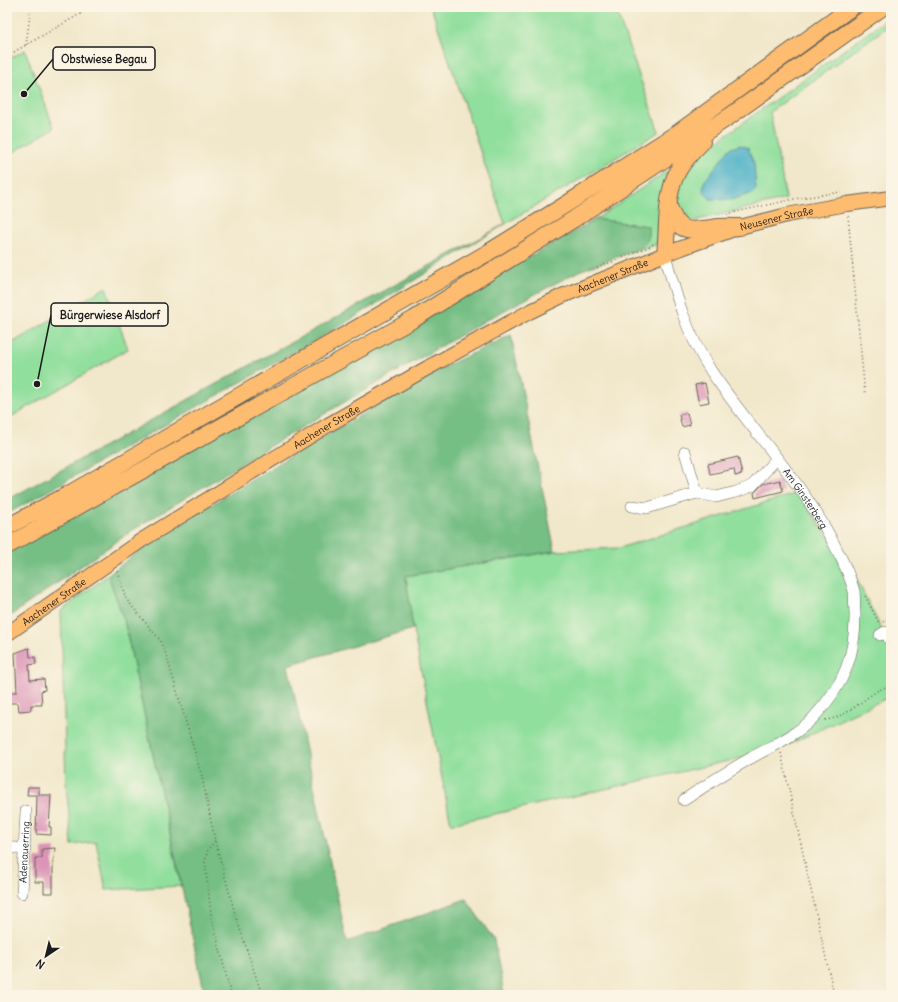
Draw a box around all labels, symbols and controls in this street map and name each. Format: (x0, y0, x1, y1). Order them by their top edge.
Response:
callout: Obstwiese Begau (53, 47, 155, 70)
text: Obstwiese Begau (61, 52, 147, 67)
street label: Neusener Straße (738, 204, 814, 233)
street label: Aachener Straße (575, 255, 650, 296)
callout: Bürgerwiese Alsdorf (51, 303, 168, 326)
text: Bürgerwiese Alsdorf (60, 308, 161, 323)
street label: Aachener Straße (291, 402, 362, 451)
street label: Am Ginsterberg (780, 465, 831, 531)
street label: Aachener Straße (19, 575, 88, 628)
street label: Adenauerring (16, 821, 32, 883)
north arrow (26, 936, 66, 976)
text: N (33, 956, 47, 972)

